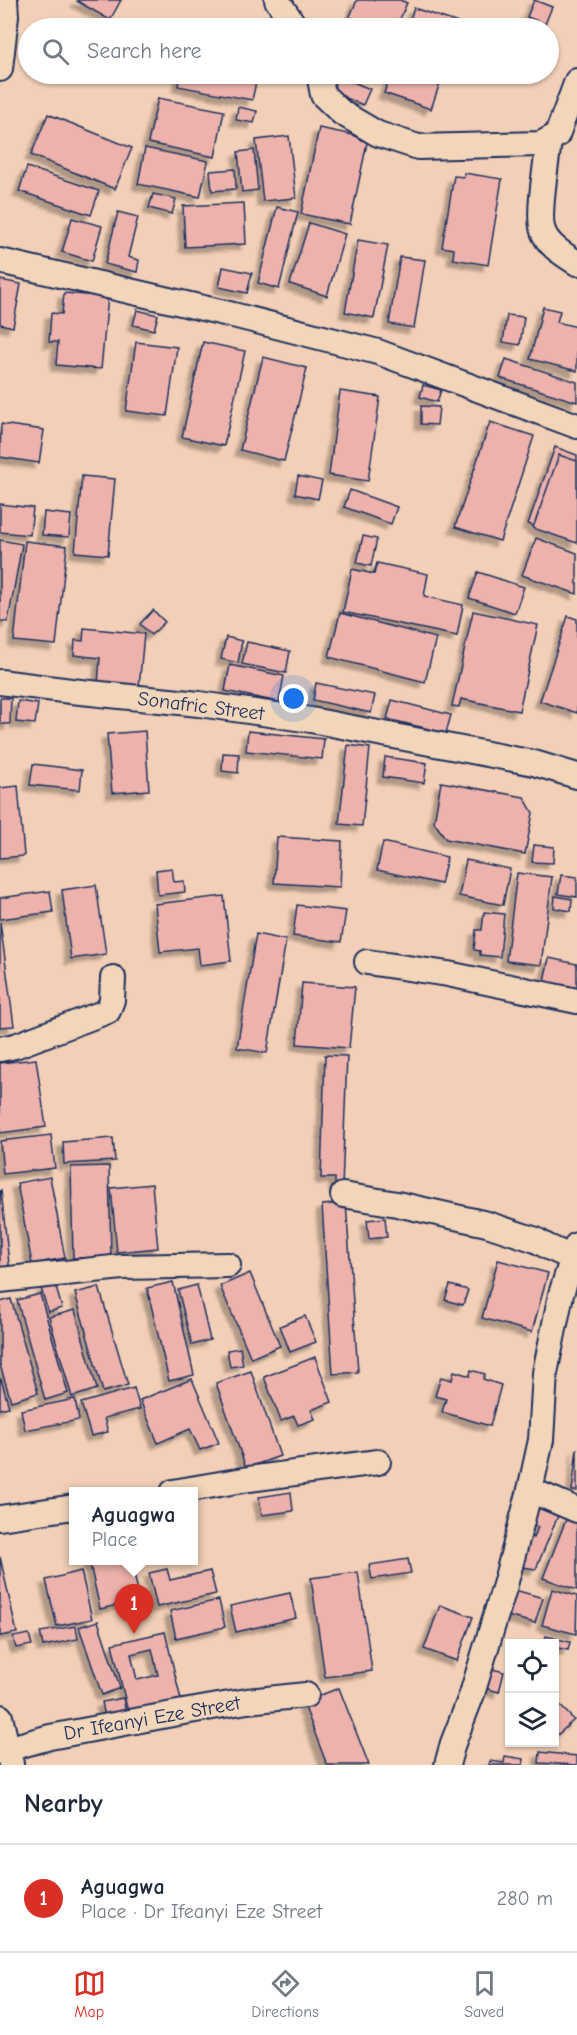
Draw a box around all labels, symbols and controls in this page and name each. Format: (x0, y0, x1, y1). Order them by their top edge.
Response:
search box (18, 18, 559, 84)
icon: search (39, 35, 72, 68)
text: Search here (87, 38, 202, 64)
your location (279, 684, 308, 713)
street label: Sonafric Street (136, 687, 267, 725)
popup (69, 1487, 198, 1565)
text: Aguagwa (92, 1502, 175, 1528)
text: Place (92, 1528, 137, 1551)
pin: 1 (114, 1584, 154, 1634)
map controls (505, 1639, 559, 1747)
button: locate (505, 1639, 559, 1693)
street label: Dr Ifeanyi Eze Street (62, 1691, 243, 1745)
button: layers (505, 1693, 559, 1747)
text: Nearby (24, 1789, 103, 1819)
text: Aguagwa (81, 1874, 165, 1900)
text: 1 (40, 1887, 47, 1910)
text: 280 m (497, 1887, 553, 1910)
text: Place · Dr Ifeanyi Eze Street (81, 1900, 322, 1923)
tab: Map (73, 1967, 106, 2021)
tab: Directions (251, 1967, 319, 2021)
tab: Saved (464, 1967, 504, 2021)

